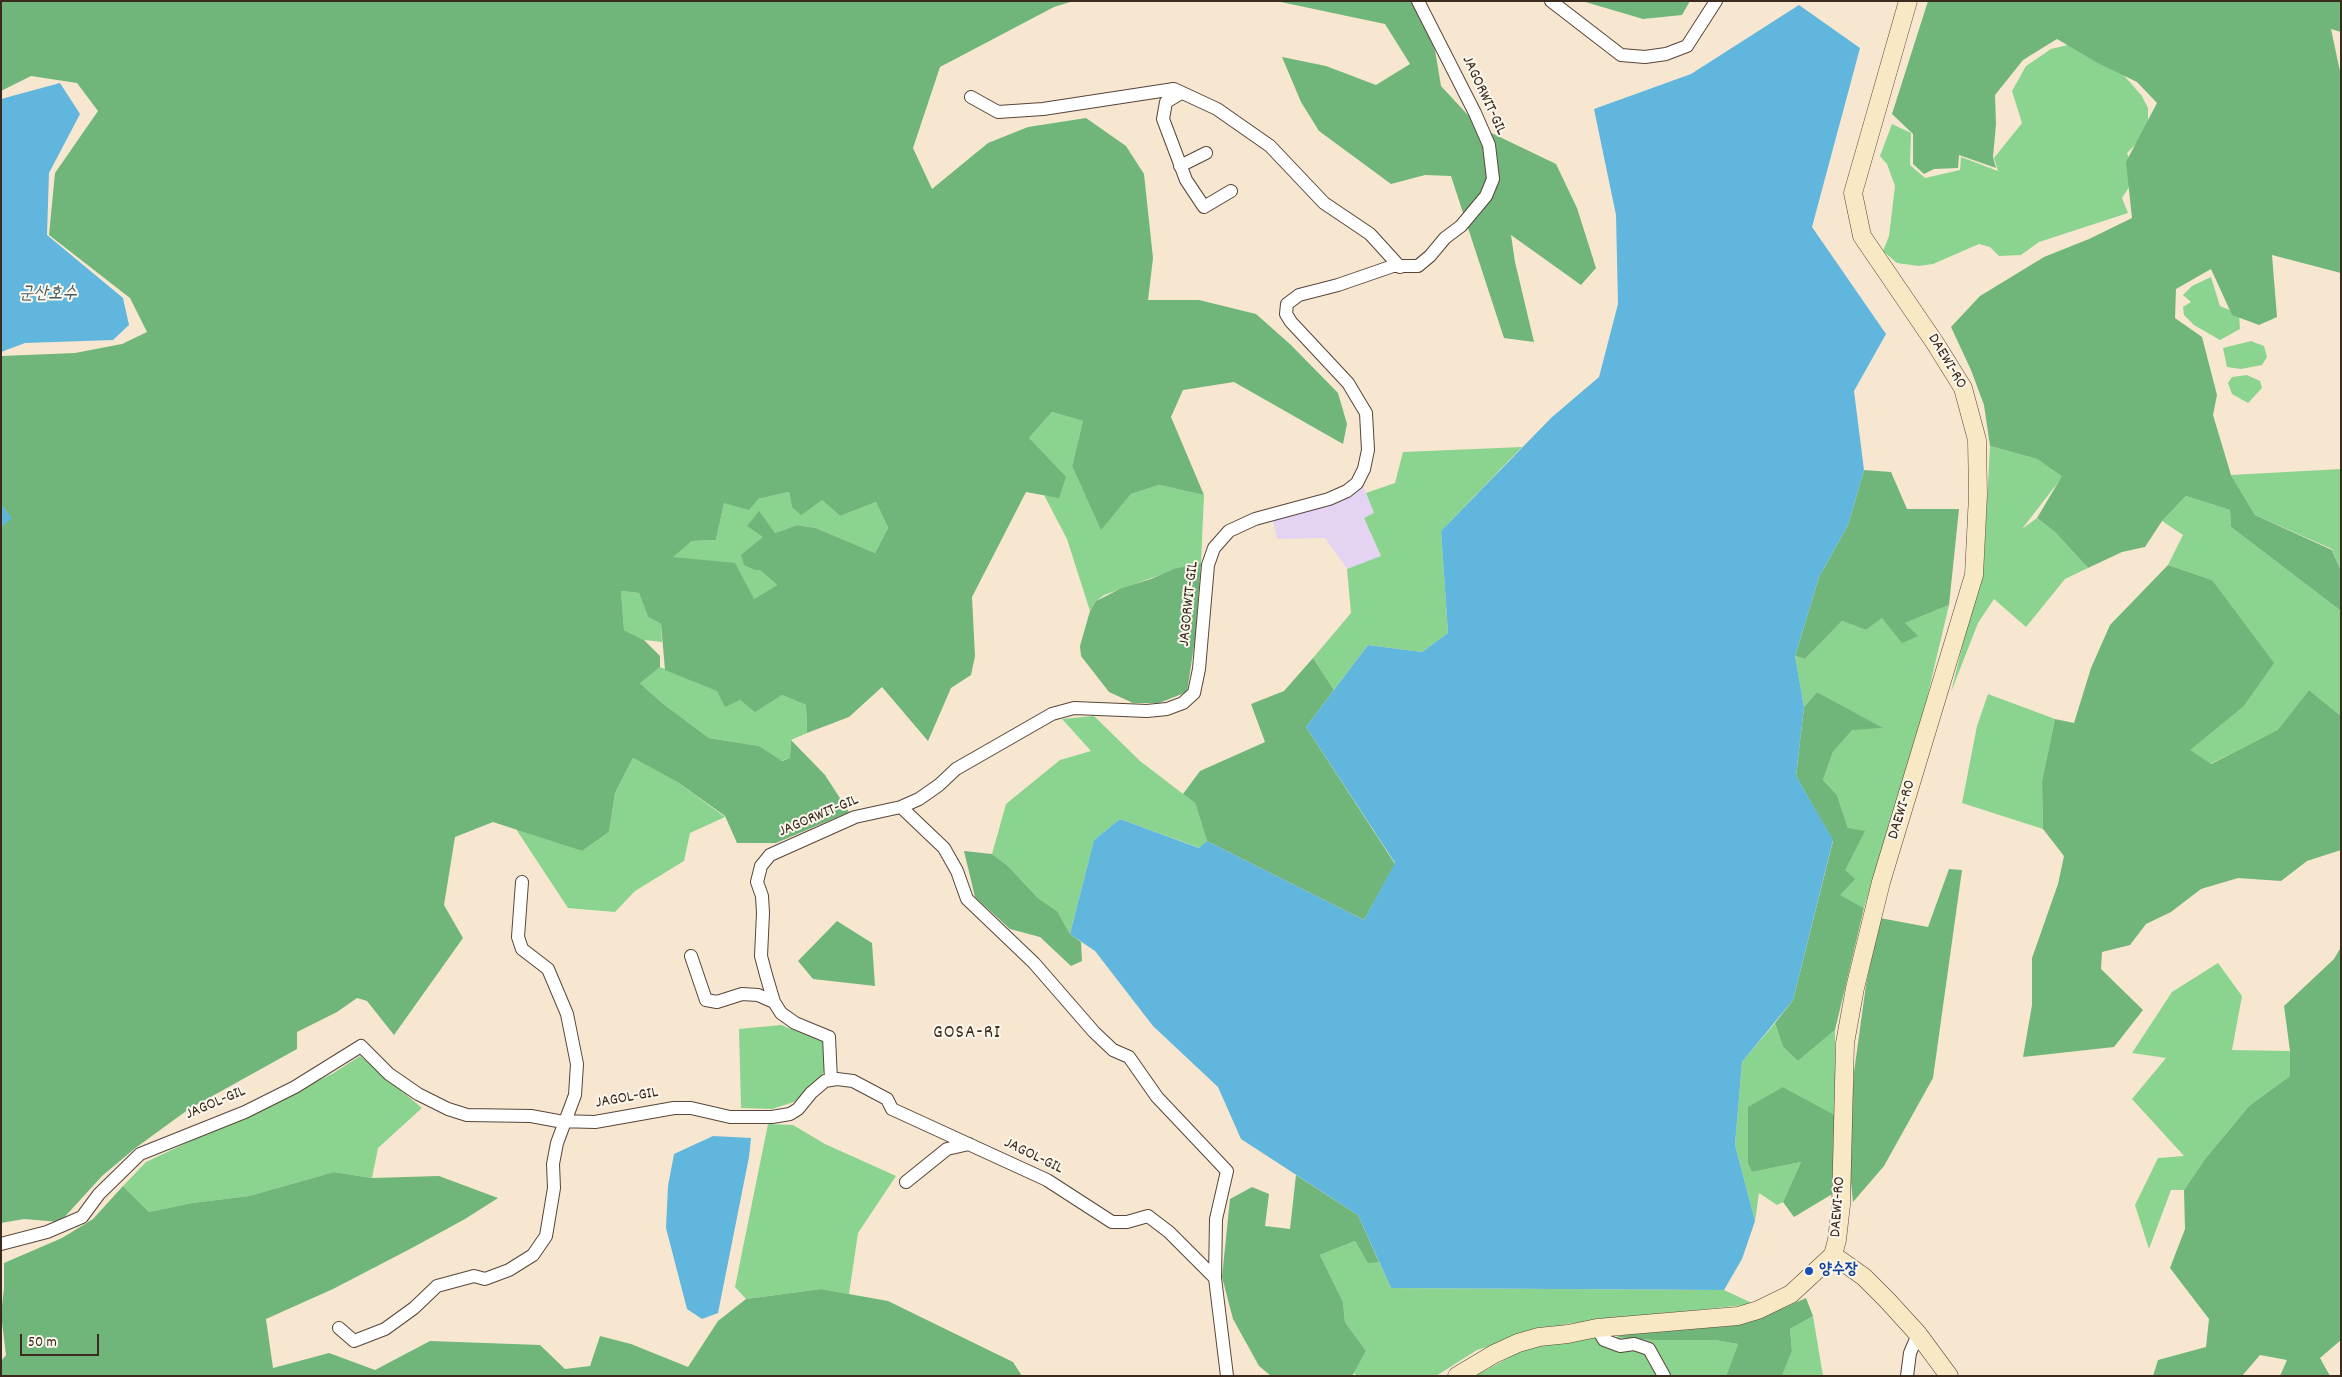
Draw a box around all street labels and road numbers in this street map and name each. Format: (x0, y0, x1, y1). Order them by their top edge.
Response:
street label: JAGORWIT-GIL (1456, 53, 1510, 139)
street label: DAEWI-RO (1922, 331, 1970, 393)
street label: JAGORWIT-GIL (1176, 561, 1204, 647)
street label: DAEWI-RO (1885, 778, 1921, 842)
street label: JAGORWIT-GIL (776, 792, 862, 842)
street label: JAGOL-GIL (183, 1083, 249, 1125)
street label: JAGOL-GIL (594, 1084, 660, 1114)
street label: JAGOL-GIL (1000, 1134, 1066, 1180)
street label: DAEWI-RO (1827, 1176, 1851, 1238)

